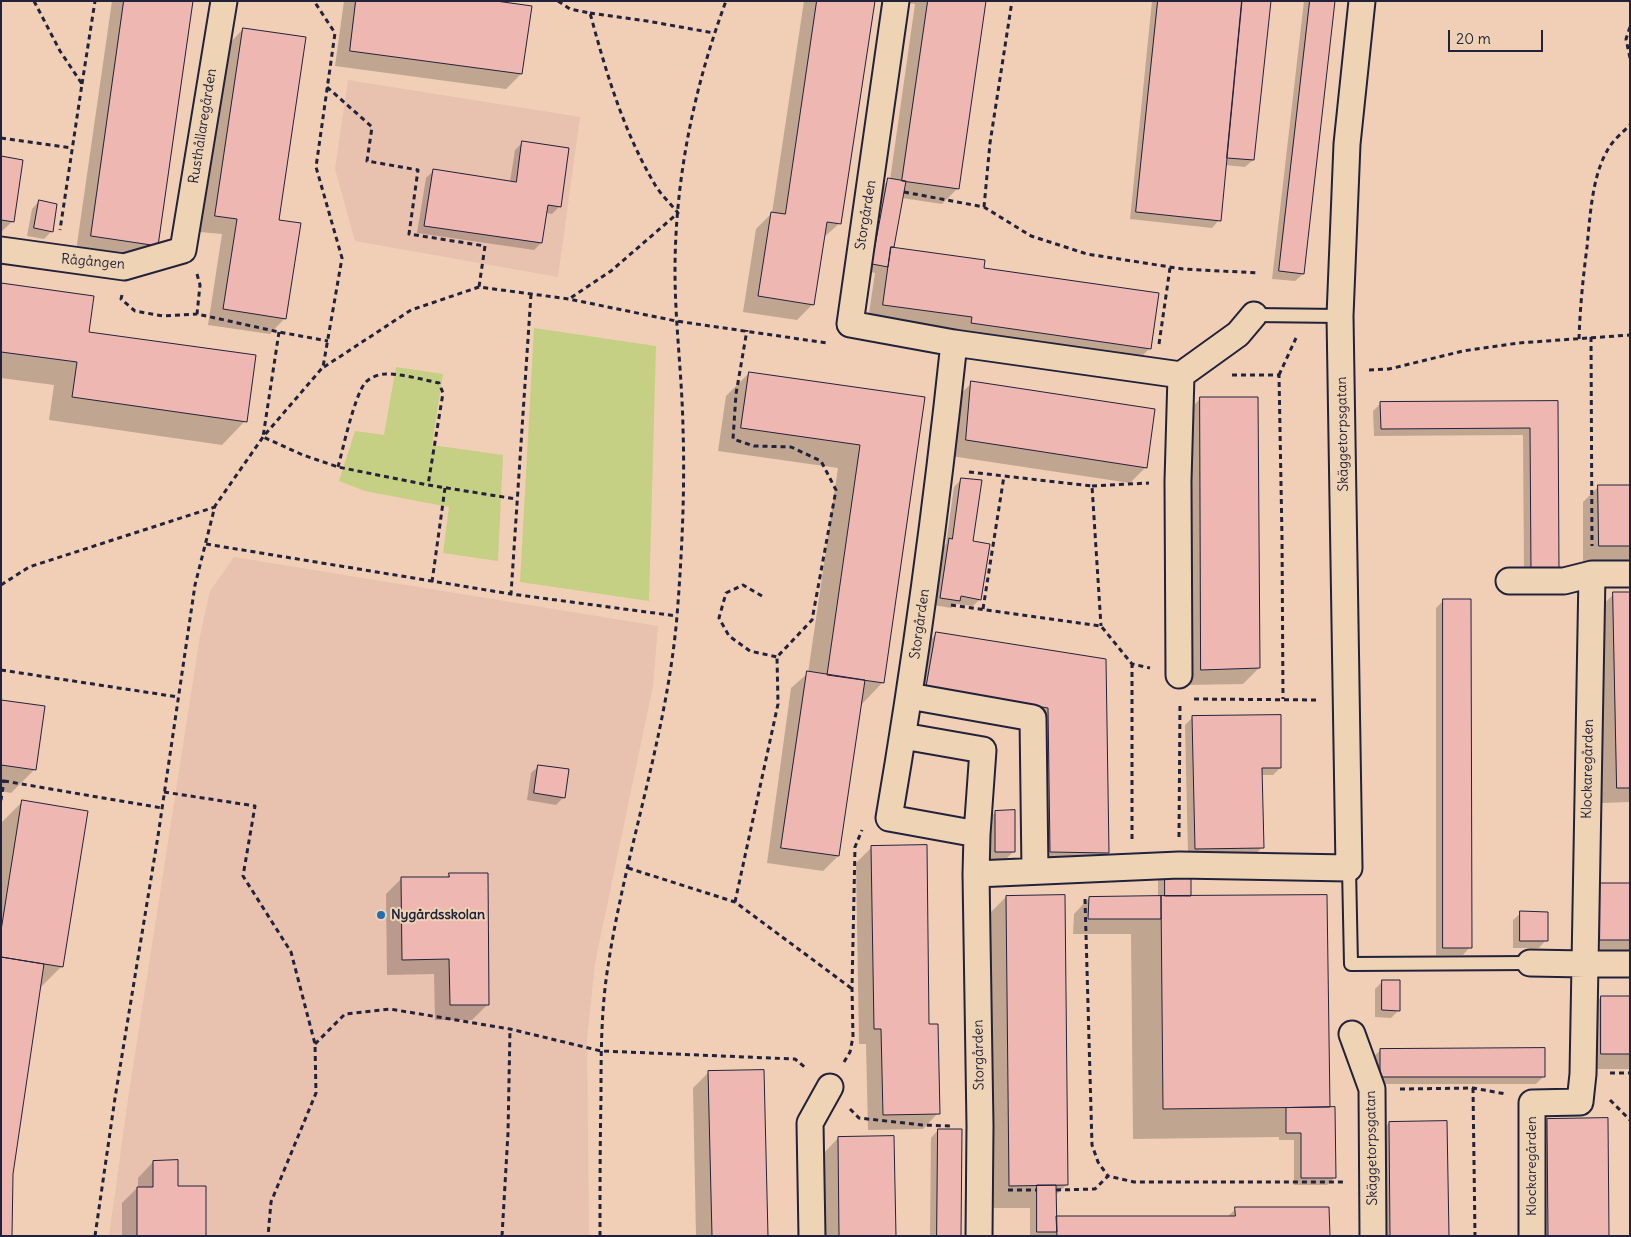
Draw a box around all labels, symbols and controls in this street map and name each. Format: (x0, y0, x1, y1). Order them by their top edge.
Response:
scale bar (1451, 20, 1546, 52)
text: 20 m (1456, 29, 1491, 48)
street label: Rusthållaregården (186, 67, 220, 185)
street label: Storgården (852, 179, 880, 251)
street label: Rågången (60, 251, 126, 273)
street label: Skäggetorpsgatan (1334, 376, 1352, 492)
street label: Storgården (907, 588, 933, 660)
street label: Klockaregården (1579, 719, 1597, 819)
place label: Nygårdsskolan (391, 907, 485, 923)
marker: Nygårdsskolan (375, 909, 387, 921)
street label: Storgården (970, 1019, 988, 1091)
street label: Skäggetorpsgatan (1363, 1090, 1381, 1206)
street label: Klockaregården (1524, 1116, 1540, 1216)

